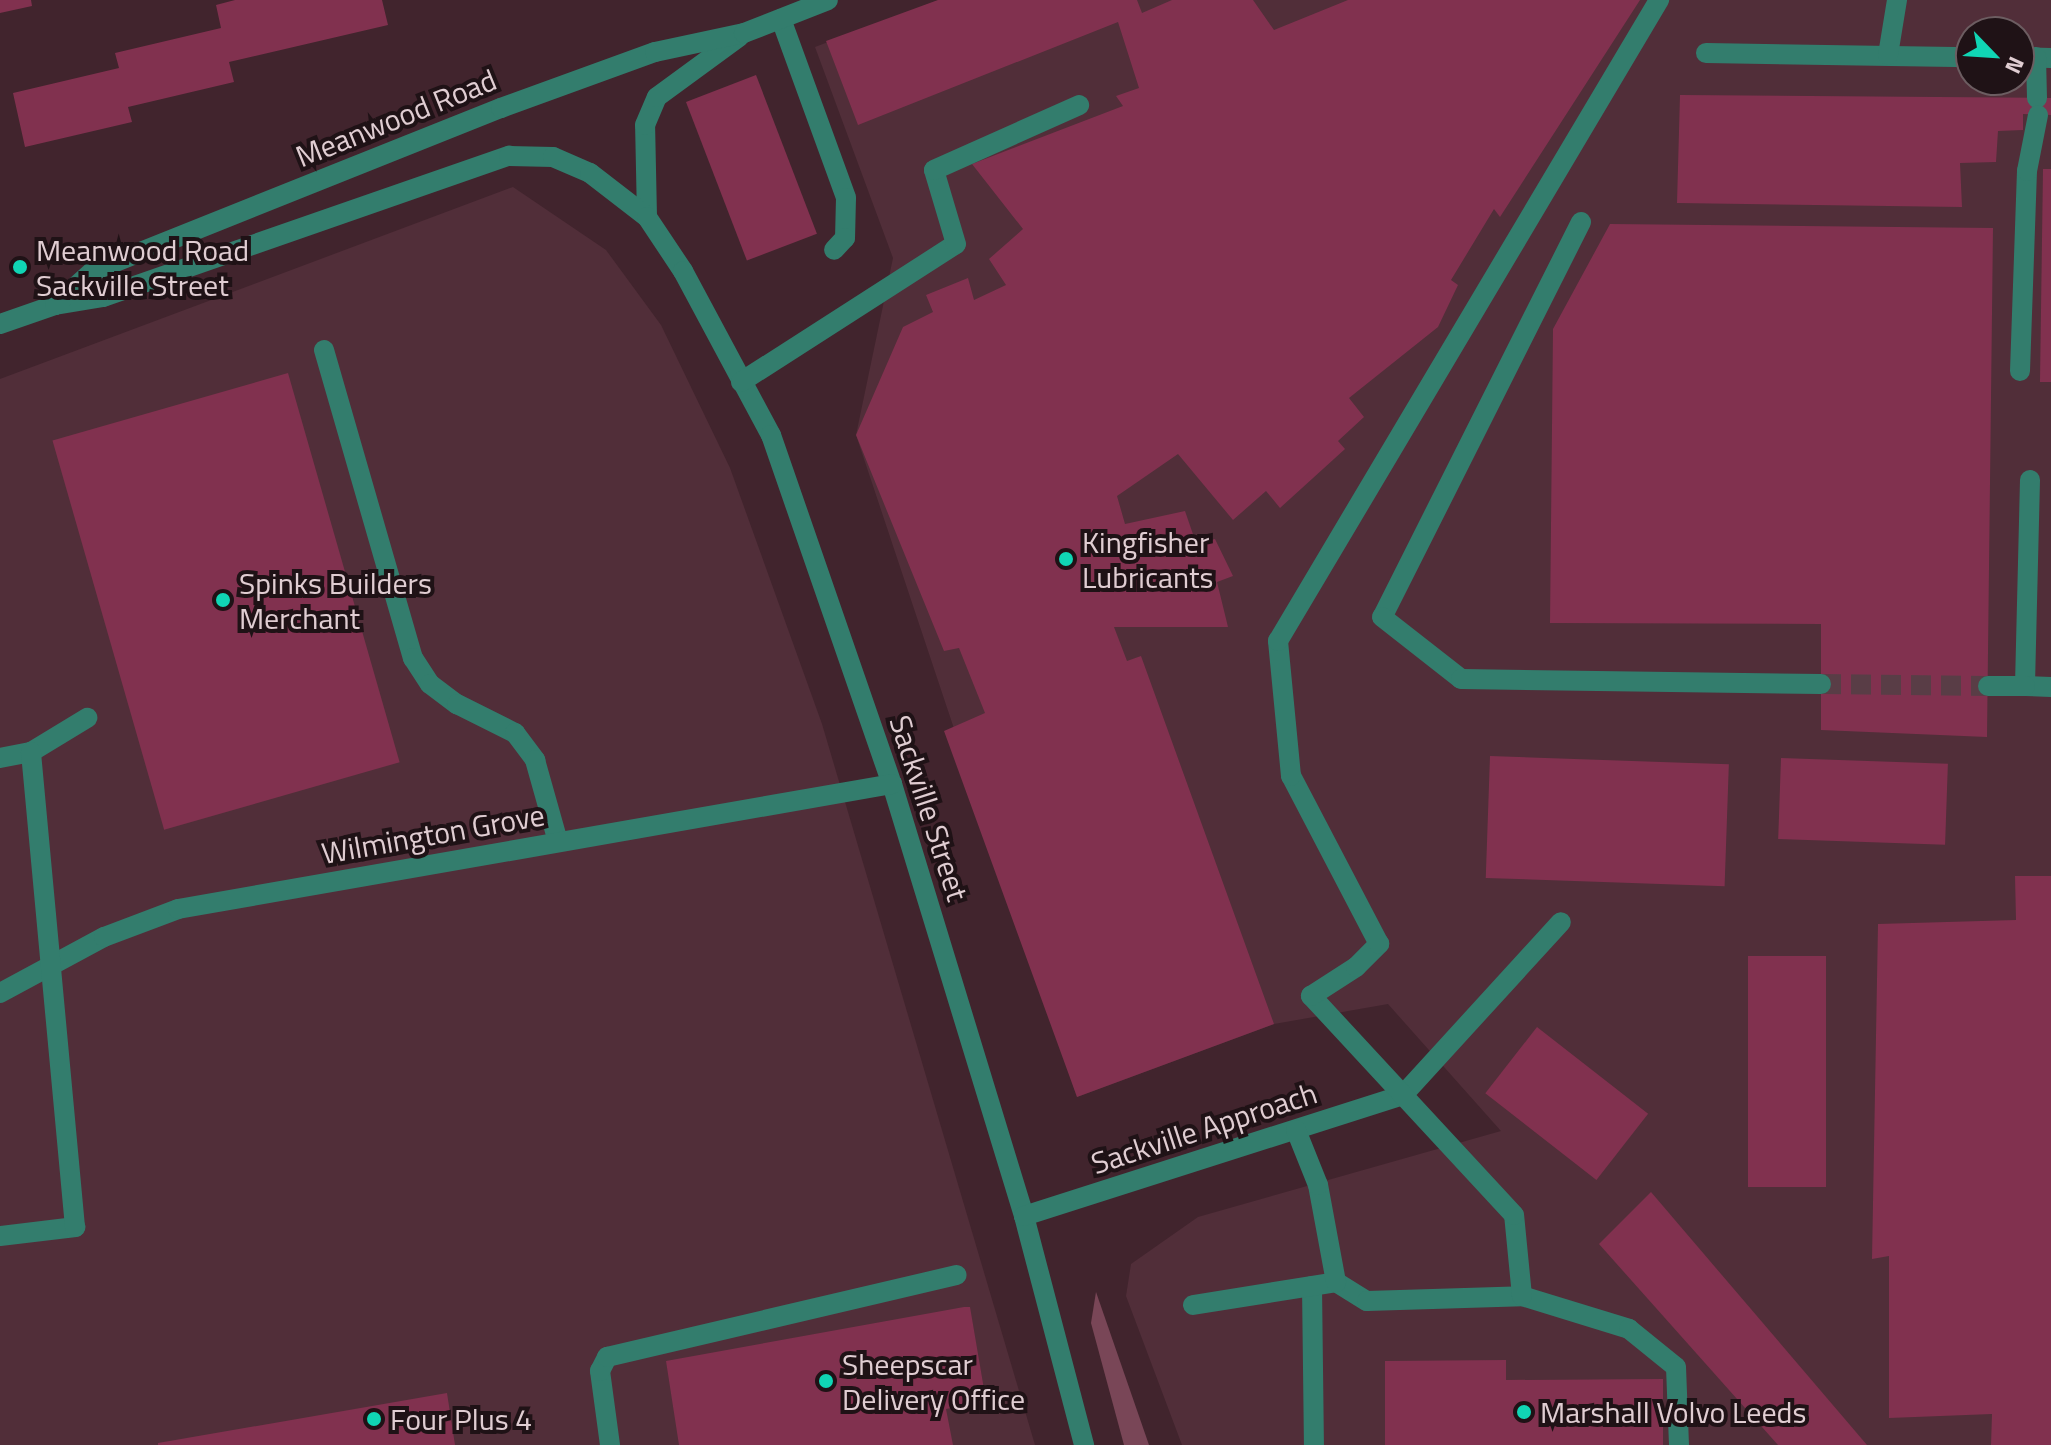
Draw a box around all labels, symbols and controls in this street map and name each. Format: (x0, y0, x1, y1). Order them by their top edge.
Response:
north arrow (1955, 16, 2035, 96)
text: N (1996, 51, 2034, 79)
street label: Meanwood Road (291, 61, 501, 175)
place label: Meanwood Road Sackville Street (36, 232, 249, 302)
marker: Meanwood Road Sackville Street (11, 258, 29, 276)
place label: Kingfisher Lubricants (1082, 524, 1213, 594)
marker: Kingfisher Lubricants (1057, 550, 1075, 568)
place label: Spinks Builders Merchant (239, 565, 432, 636)
marker: Spinks Builders Merchant (214, 591, 232, 609)
street label: Sackville Street (882, 711, 976, 905)
street label: Wilmington Grove (319, 797, 547, 871)
street label: Sackville Approach (1087, 1075, 1321, 1181)
place label: Sheepscar Delivery Office (842, 1346, 1025, 1416)
marker: Sheepscar Delivery Office (817, 1372, 835, 1390)
place label: Marshall Volvo Leeds (1540, 1394, 1806, 1430)
place label: Four Plus 4 (390, 1401, 532, 1437)
marker: Marshall Volvo Leeds (1515, 1403, 1533, 1421)
marker: Four Plus 4 (365, 1410, 383, 1428)

